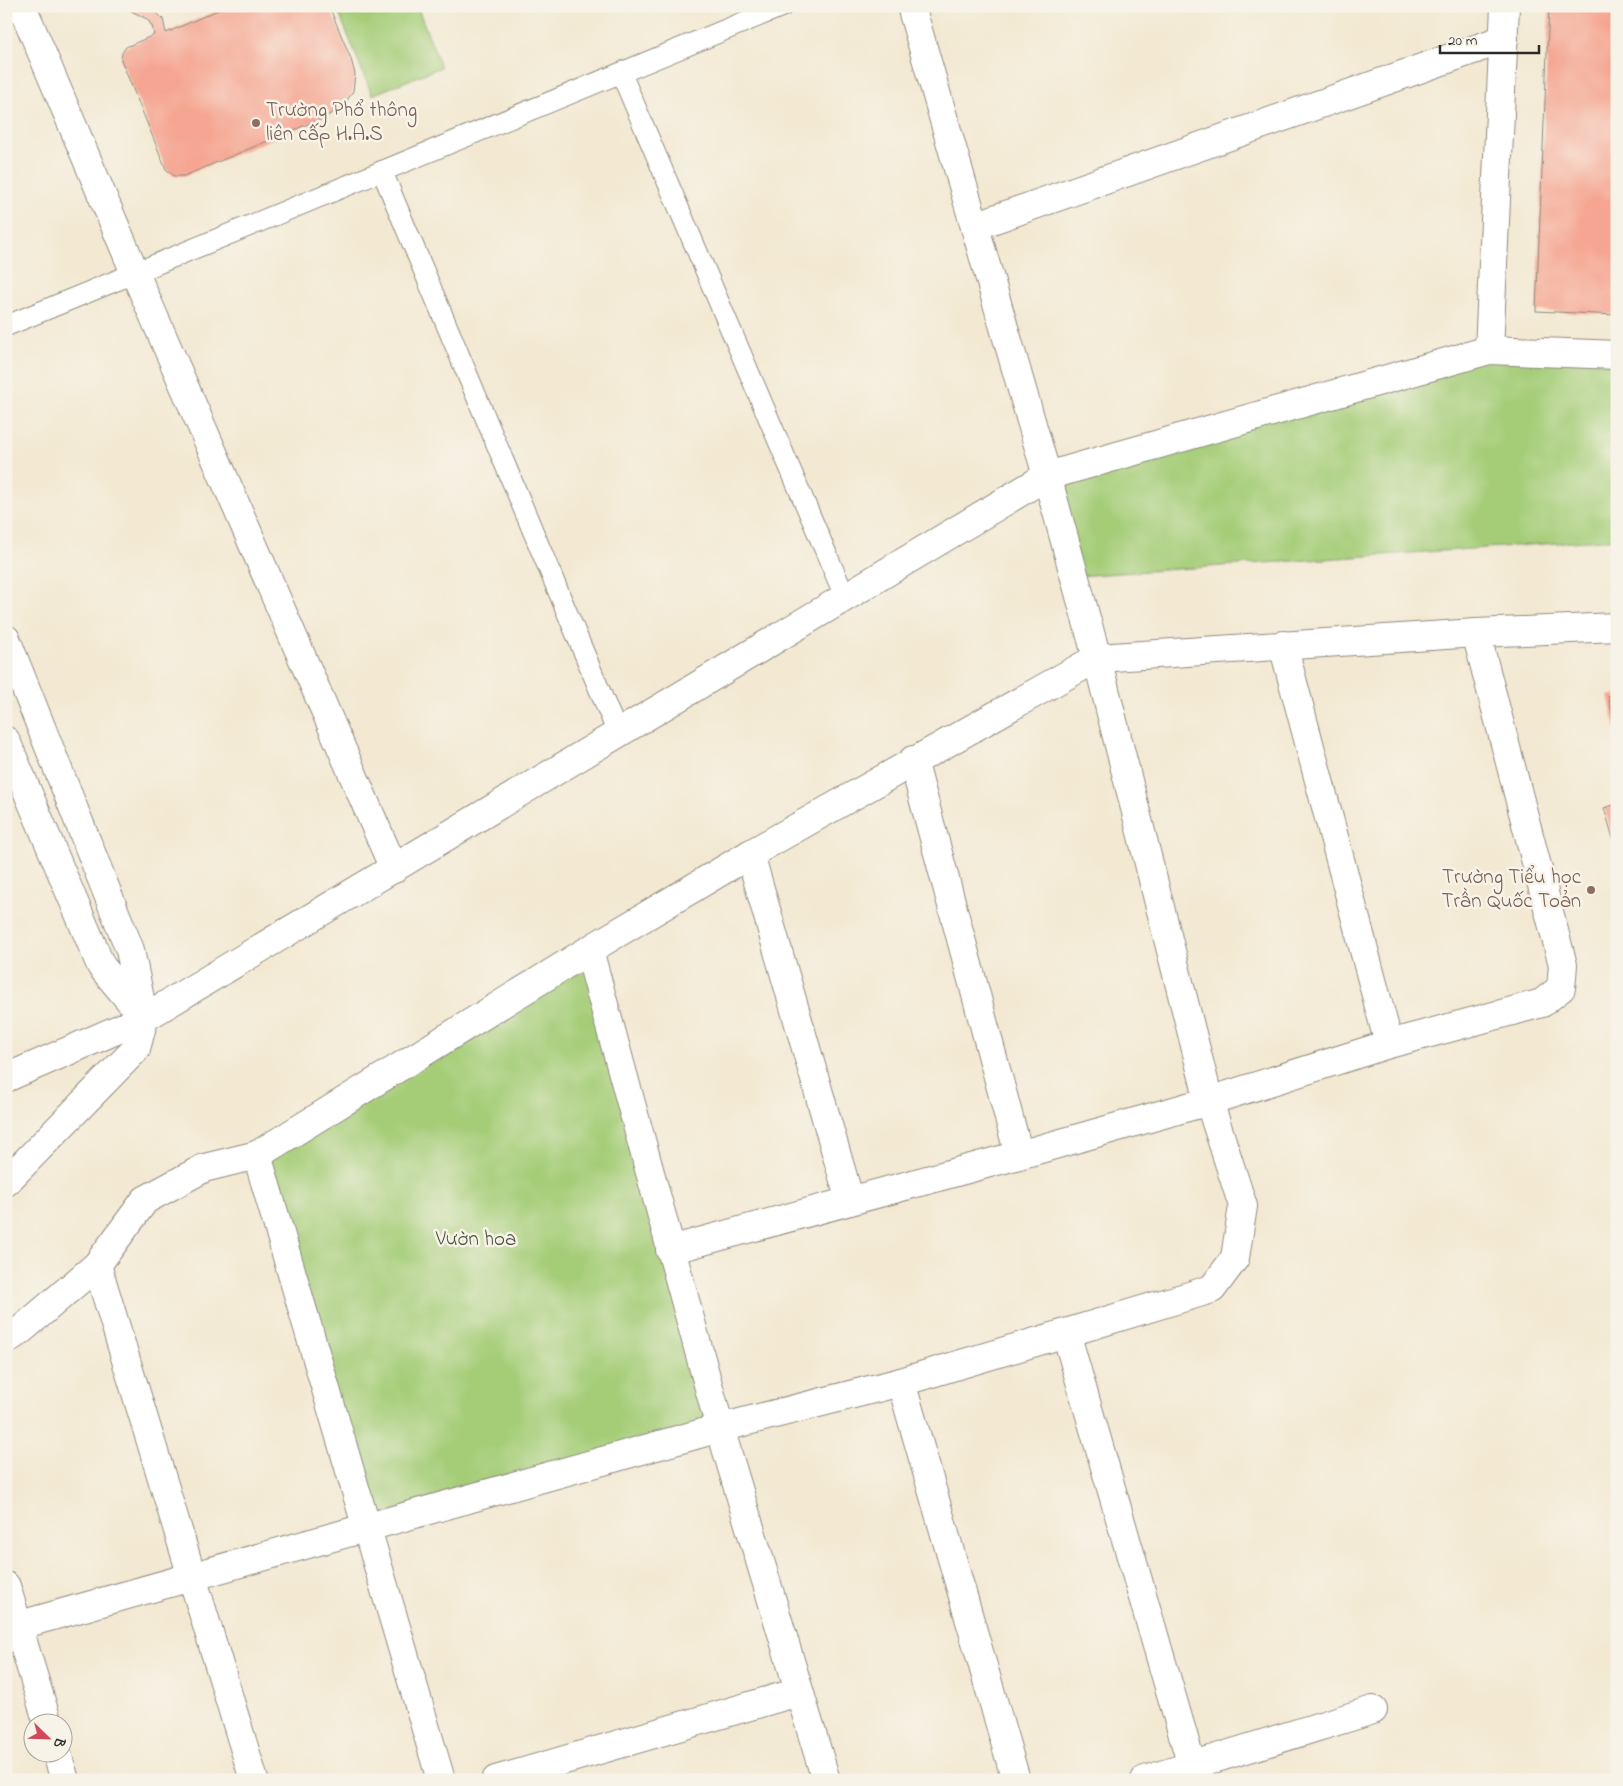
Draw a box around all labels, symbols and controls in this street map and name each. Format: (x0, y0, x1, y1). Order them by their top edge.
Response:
scale bar (1440, 22, 1539, 54)
text: 20 m (1448, 30, 1478, 52)
place label: Trường Phổ thông liên cấp H.A.S (266, 96, 417, 150)
marker: Trường Phổ thông liên cấp H.A.S (250, 117, 262, 129)
place label: Trường Tiểu học Trần Quốc Toản (1441, 863, 1582, 917)
marker: Trường Tiểu học Trần Quốc Toản (1585, 884, 1597, 896)
park label: Vườn hoa (435, 1225, 516, 1255)
north arrow (22, 1714, 72, 1764)
text: B (47, 1733, 70, 1751)

